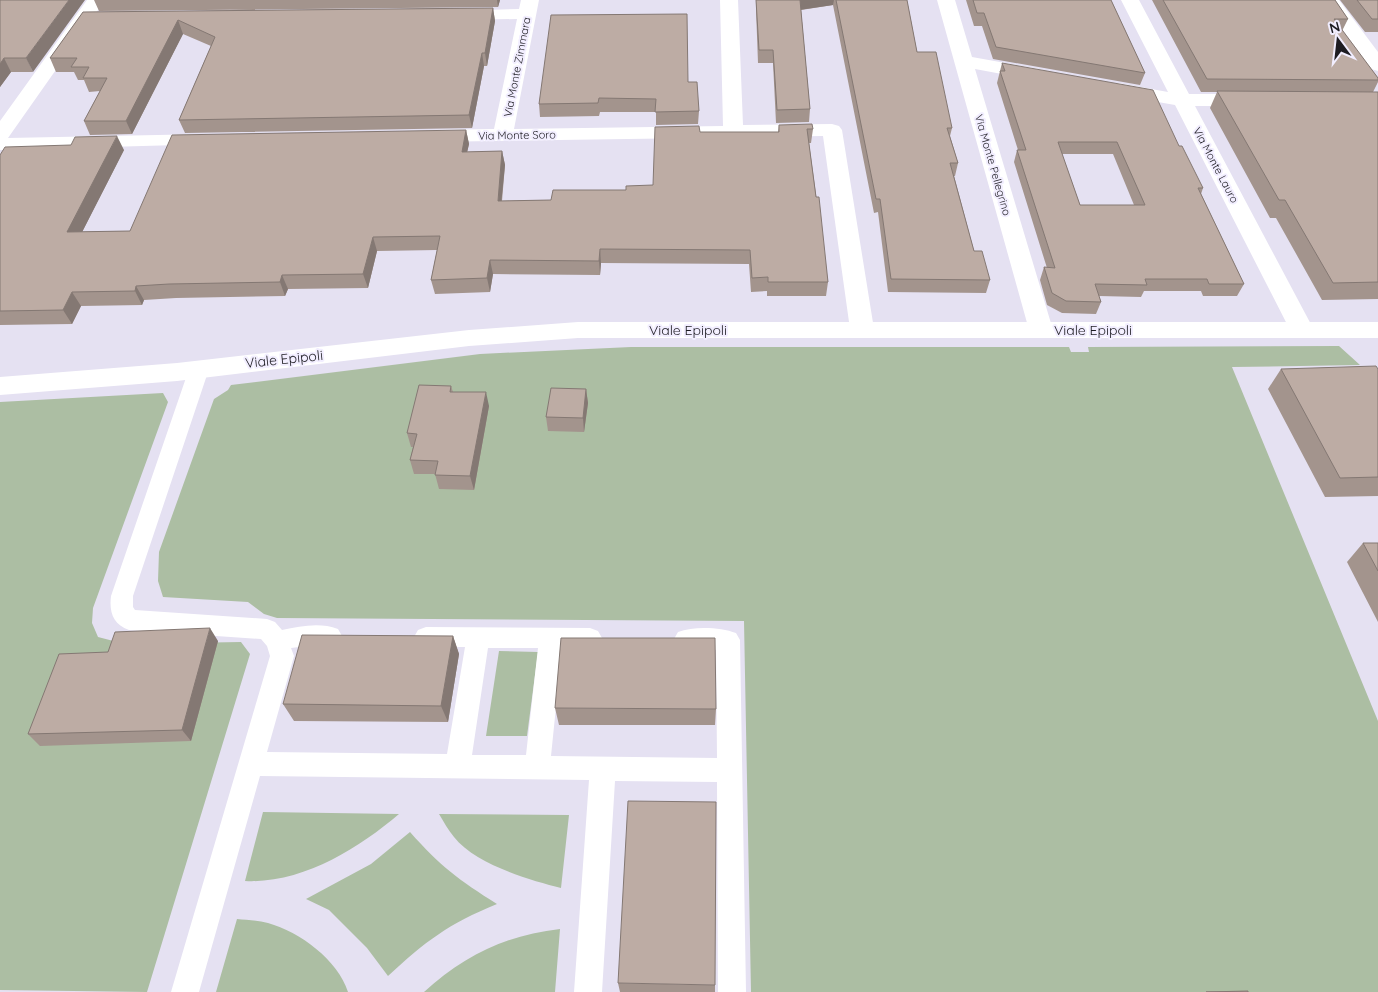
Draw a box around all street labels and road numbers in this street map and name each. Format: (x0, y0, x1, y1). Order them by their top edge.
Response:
street label: Via Monte Zimmara (500, 16, 534, 118)
street label: Via Monte Pellegrino (972, 113, 1014, 218)
street label: Via Monte Lauro (1190, 125, 1242, 206)
street label: Via Monte Soro (478, 127, 556, 143)
street label: Viale Epipoli (649, 321, 727, 339)
street label: Viale Epipoli (1054, 321, 1132, 339)
street label: Viale Epipoli (244, 346, 324, 372)

